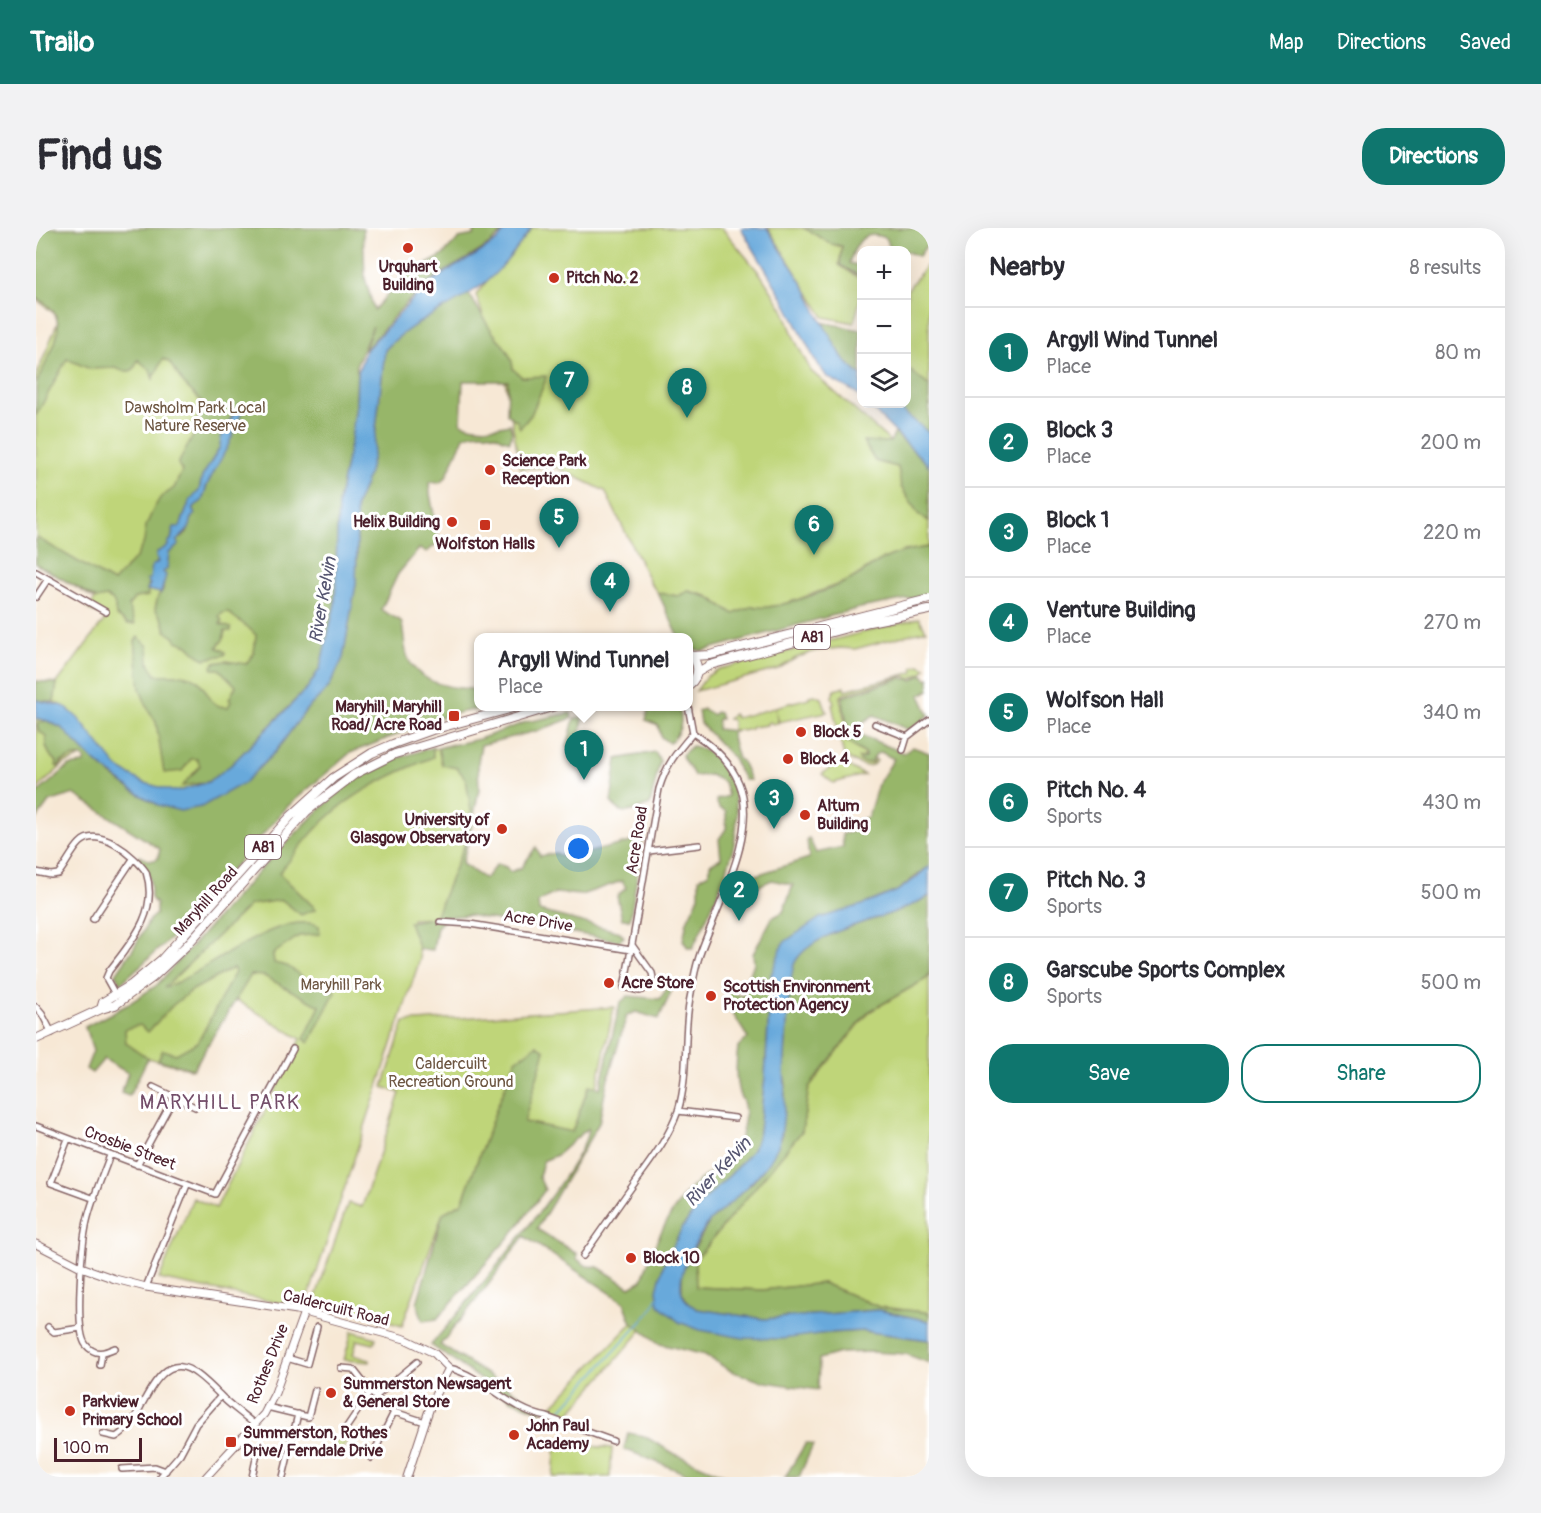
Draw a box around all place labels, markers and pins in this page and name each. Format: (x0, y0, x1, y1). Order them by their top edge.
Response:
marker: Urquhart Building (401, 241, 415, 255)
place label: Urquhart Building (379, 257, 438, 295)
place label: Pitch No. 2 (566, 268, 639, 288)
marker: Pitch No. 2 (547, 271, 561, 285)
pin: 7 (550, 362, 588, 411)
pin: 8 (668, 368, 706, 418)
place label: Science Park Reception (502, 451, 587, 489)
marker: Science Park Reception (483, 463, 497, 477)
pin: 5 (540, 498, 578, 548)
pin: 6 (794, 506, 834, 555)
place label: Helix Building (353, 512, 440, 532)
marker: Helix Building (445, 515, 459, 529)
marker: Wolfston Halls (478, 518, 492, 532)
place label: Wolfston Halls (435, 534, 536, 554)
pin: 4 (590, 562, 630, 612)
place label: Maryhill, Maryhill Road/ Acre Road (331, 697, 442, 735)
marker: Maryhill, Maryhill Road/ Acre Road (447, 709, 461, 723)
place label: Block 5 (813, 722, 862, 742)
marker: Block 5 (794, 725, 808, 739)
pin: 1 (564, 730, 604, 780)
place label: Block 4 (800, 749, 850, 769)
marker: Block 4 (781, 752, 795, 766)
pin: 3 (754, 780, 794, 829)
place label: Altum Building (817, 796, 868, 834)
marker: Altum Building (798, 808, 812, 822)
place label: University of Glasgow Observatory (350, 810, 490, 848)
marker: University of Glasgow Observatory (495, 822, 509, 836)
pin: 2 (720, 872, 758, 921)
place label: Acre Store (621, 973, 695, 993)
marker: Acre Store (602, 976, 616, 990)
place label: Scottish Environment Protection Agency (723, 977, 871, 1015)
marker: Scottish Environment Protection Agency (704, 989, 718, 1003)
place label: Block 10 (643, 1248, 700, 1268)
marker: Block 10 (624, 1251, 638, 1265)
place label: Summerston Newsagent & General Store (343, 1374, 512, 1412)
marker: Summerston Newsagent & General Store (324, 1386, 338, 1400)
place label: Parkview Primary School (82, 1392, 182, 1430)
marker: Parkview Primary School (63, 1404, 77, 1418)
place label: John Paul Academy (526, 1416, 590, 1454)
place label: Summerston, Rothes Drive/ Ferndale Drive (243, 1423, 388, 1461)
marker: John Paul Academy (507, 1428, 521, 1442)
marker: Summerston, Rothes Drive/ Ferndale Drive (224, 1435, 238, 1449)

